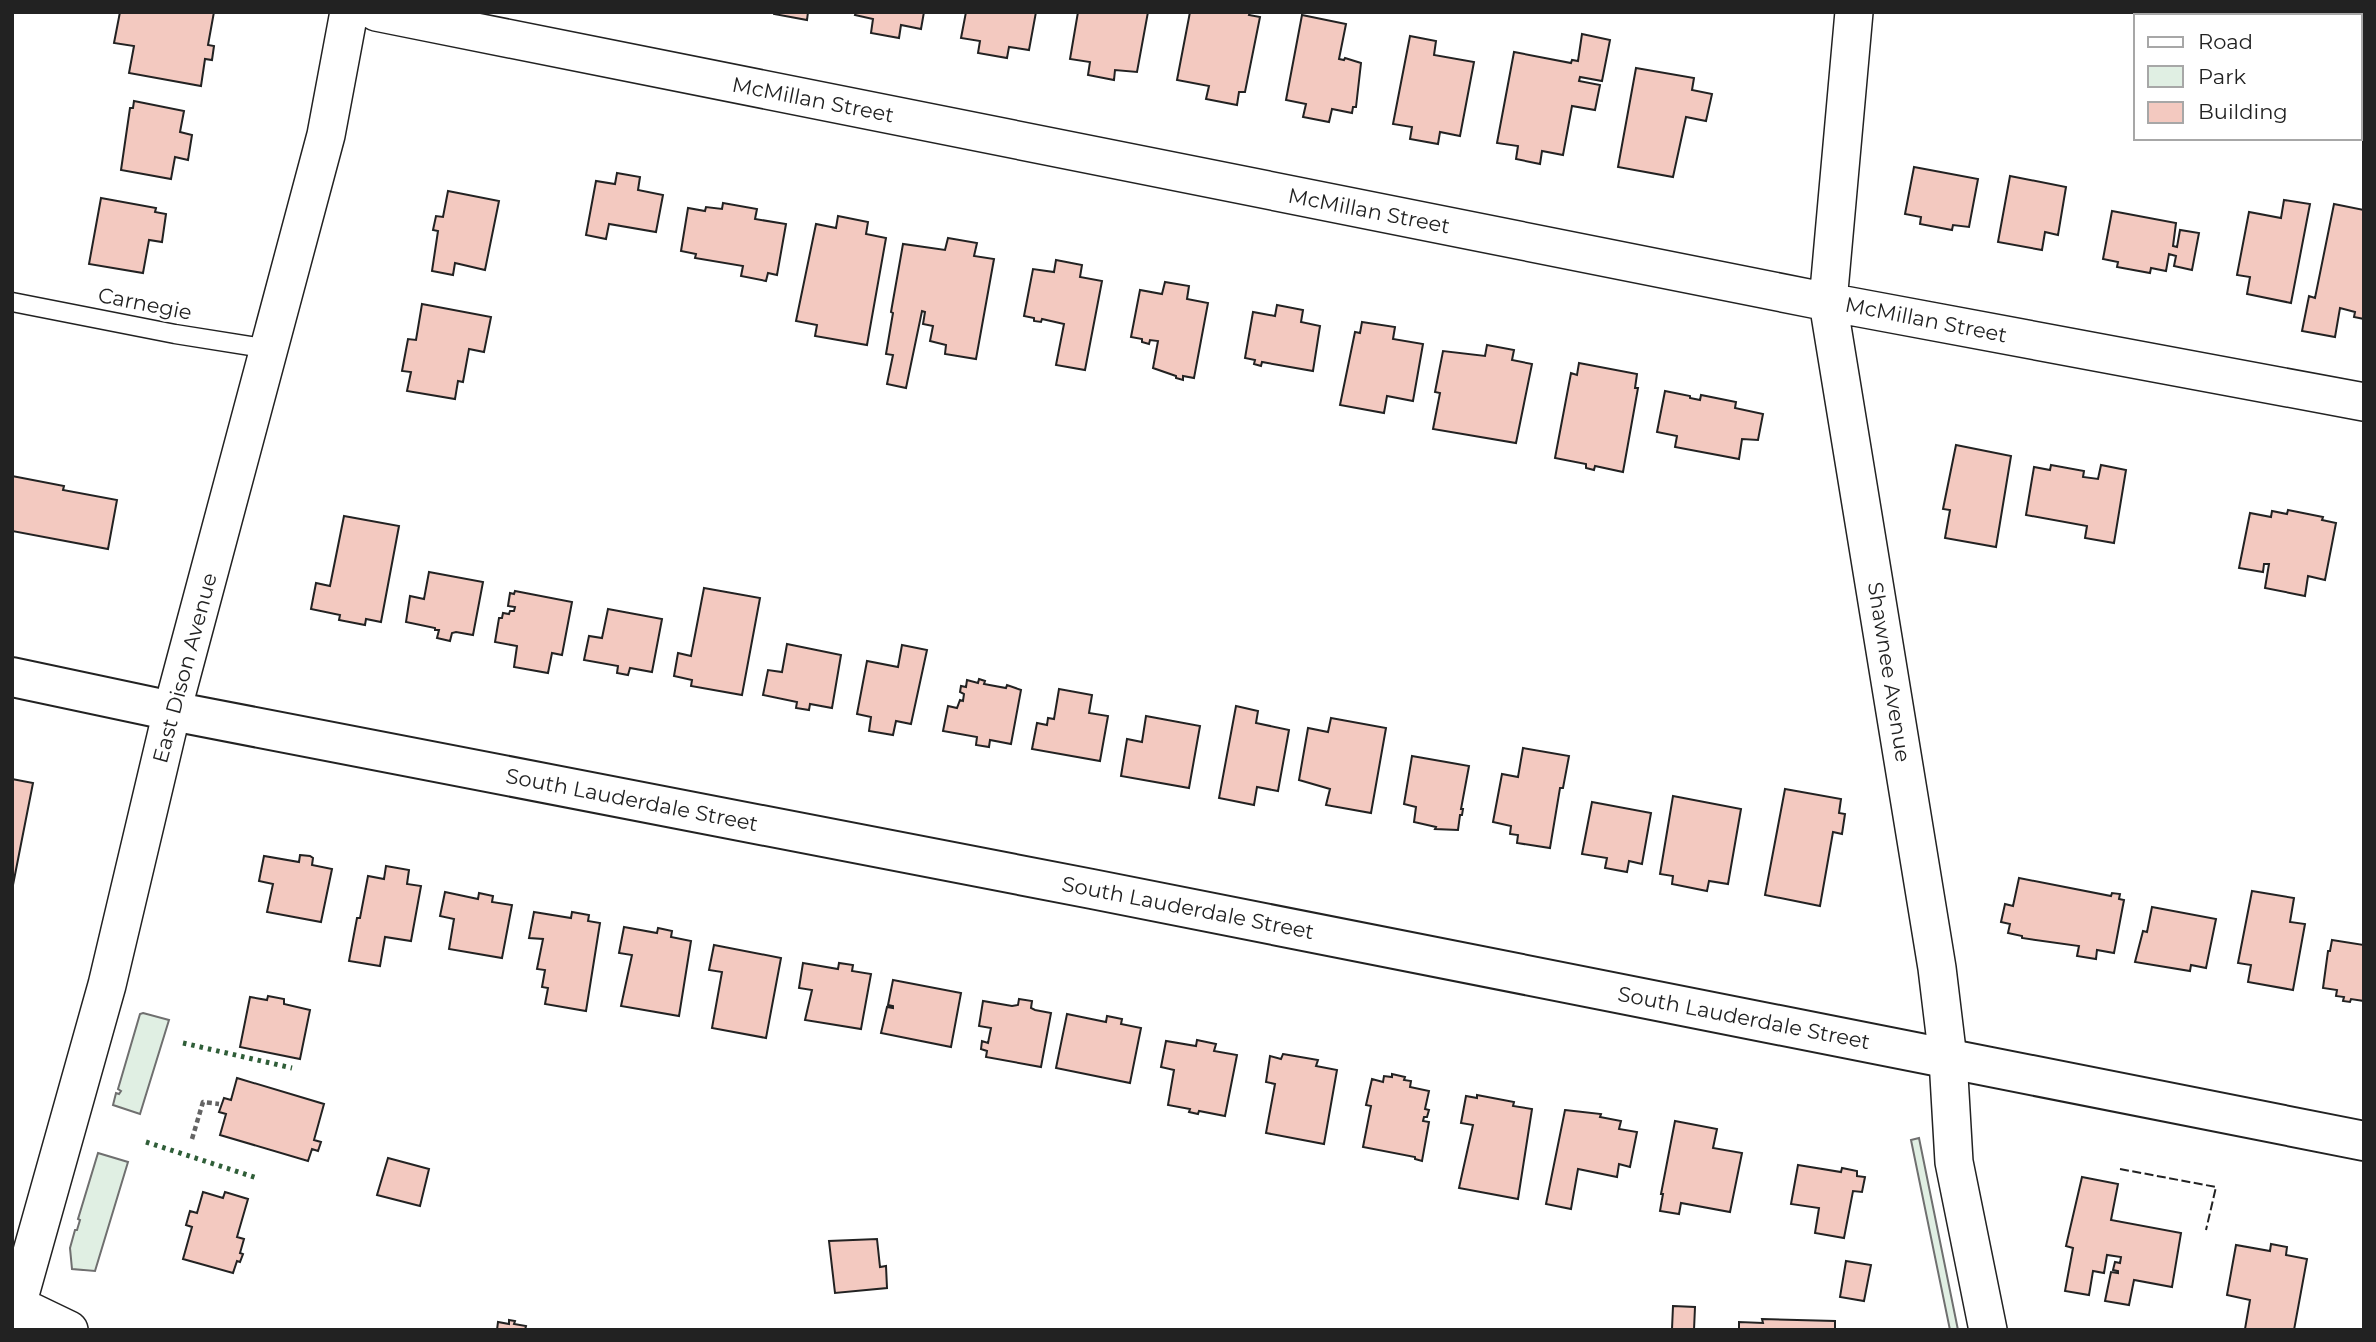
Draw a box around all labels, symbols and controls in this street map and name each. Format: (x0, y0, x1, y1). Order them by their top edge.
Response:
legend (2134, 14, 2362, 140)
text: Road (2198, 29, 2253, 54)
text: Park (2198, 64, 2246, 89)
street label: McMillan Street (730, 72, 896, 127)
text: Building (2198, 99, 2288, 124)
street label: McMillan Street (1286, 183, 1452, 238)
street label: Carnegie (96, 282, 194, 325)
street label: McMillan Street (1843, 292, 2009, 347)
street label: East Dison Avenue (147, 570, 222, 766)
street label: Shawnee Avenue (1863, 580, 1916, 764)
street label: South Lauderdale Street (504, 763, 760, 836)
street label: South Lauderdale Street (1060, 871, 1316, 944)
street label: South Lauderdale Street (1616, 981, 1872, 1054)

